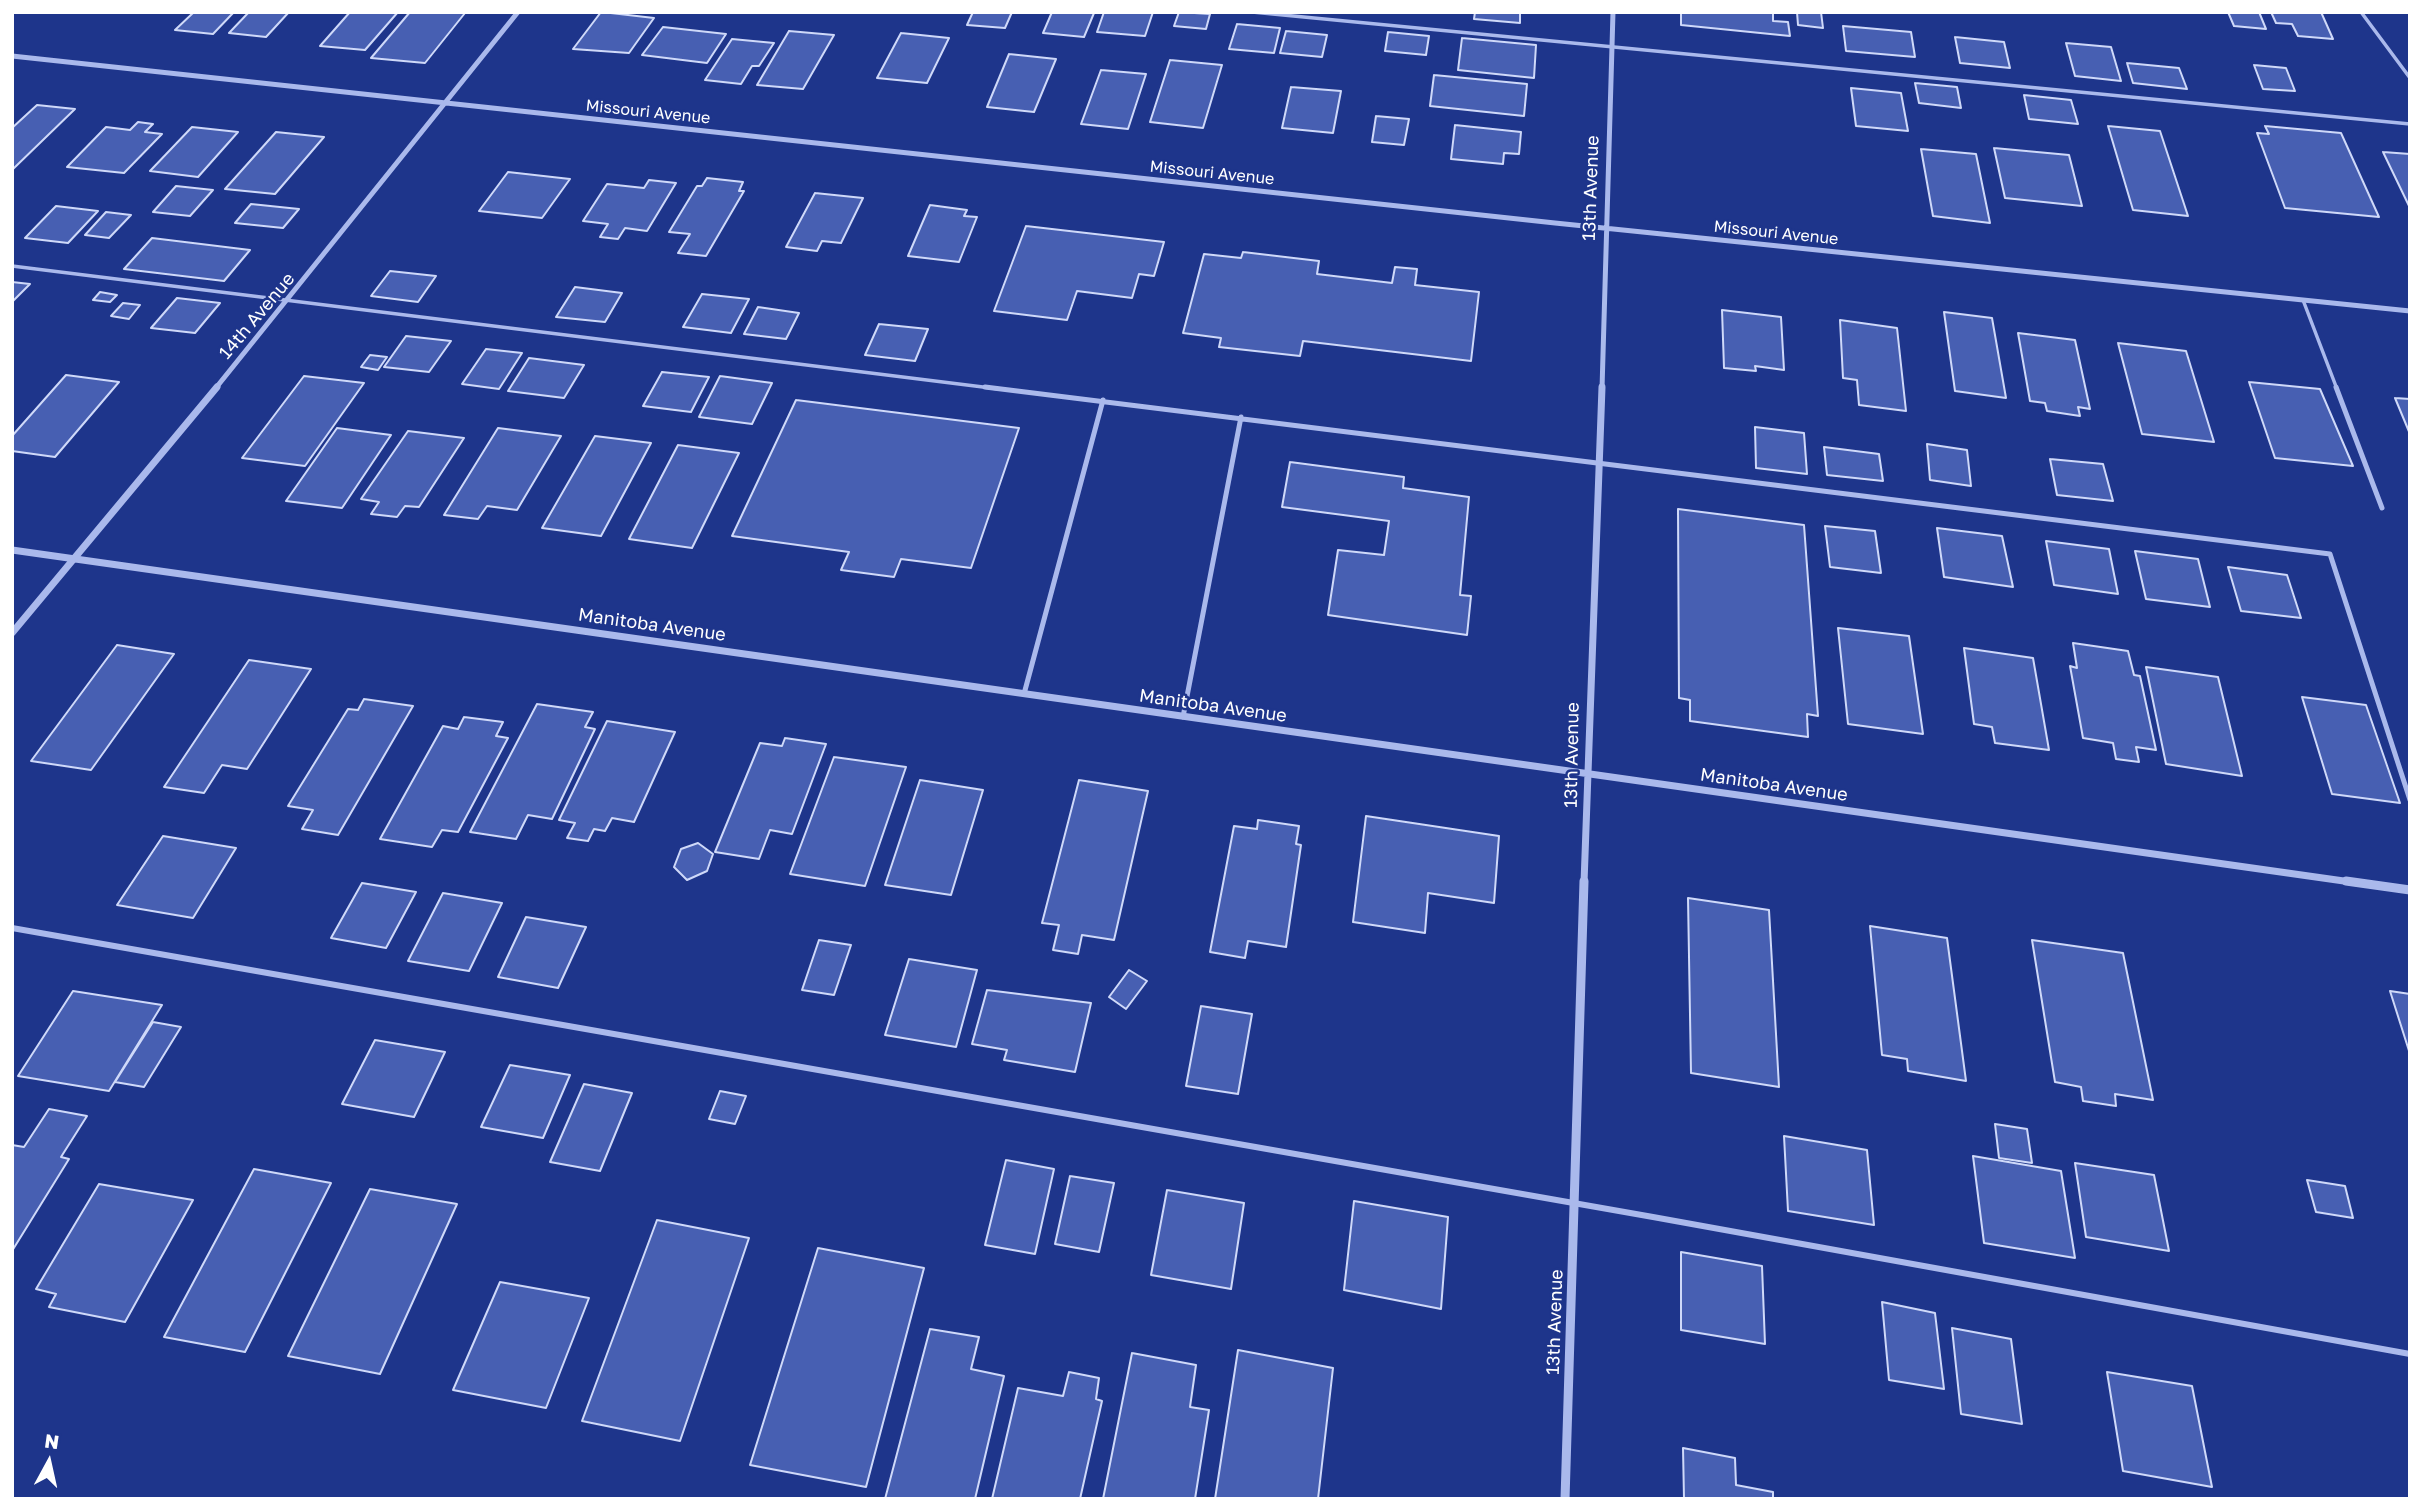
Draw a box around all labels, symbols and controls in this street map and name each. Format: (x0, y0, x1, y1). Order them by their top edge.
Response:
street label: Missouri Avenue (585, 96, 711, 128)
street label: 13th Avenue (1578, 135, 1604, 241)
street label: Missouri Avenue (1149, 157, 1275, 189)
street label: Missouri Avenue (1713, 217, 1839, 249)
street label: 14th Avenue (215, 268, 299, 364)
street label: Manitoba Avenue (577, 604, 727, 646)
street label: Manitoba Avenue (1138, 685, 1288, 727)
street label: 13th Avenue (1560, 702, 1584, 808)
street label: Manitoba Avenue (1699, 764, 1849, 806)
street label: 13th Avenue (1542, 1269, 1568, 1375)
north arrow (14, 1427, 84, 1497)
text: N (43, 1428, 61, 1453)

